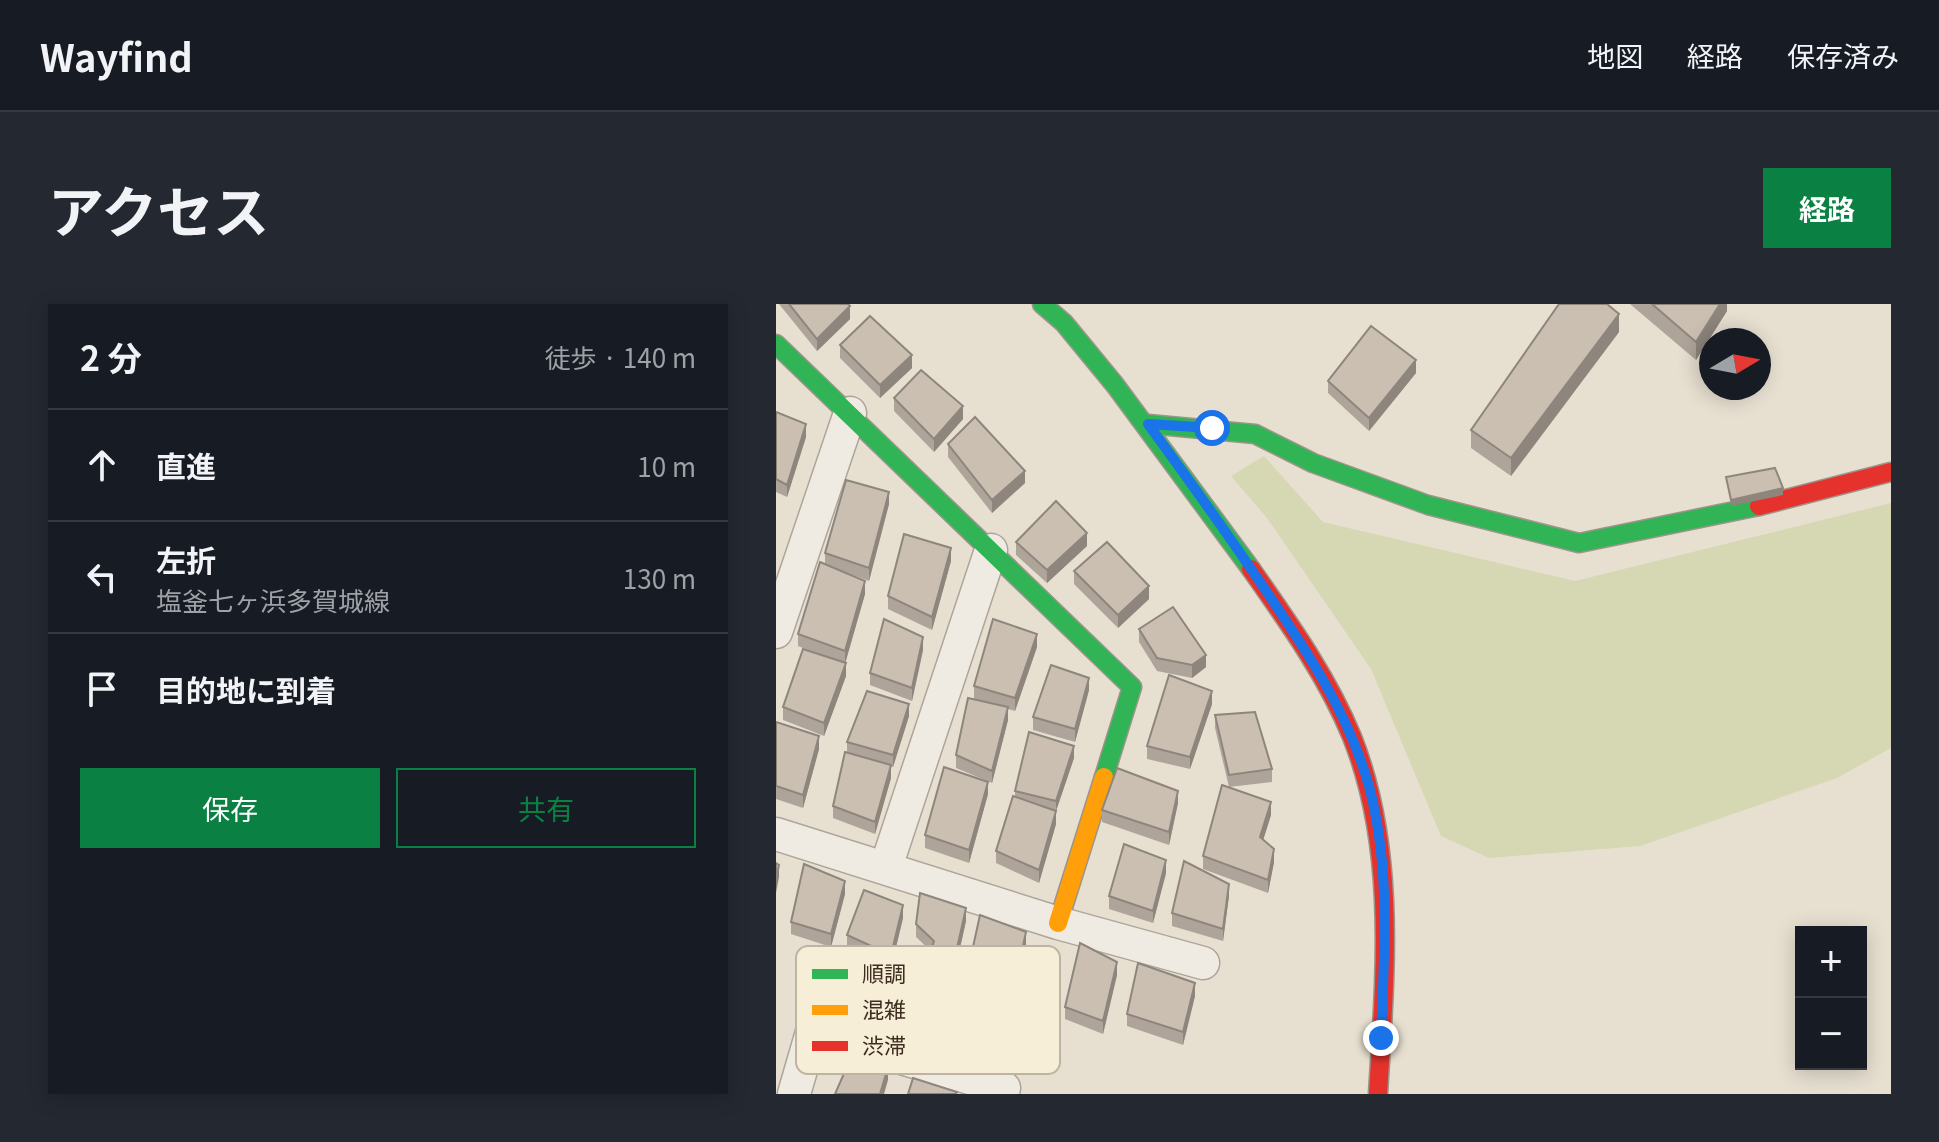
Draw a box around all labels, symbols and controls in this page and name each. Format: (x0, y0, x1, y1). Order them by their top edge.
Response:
text: Wayfind (40, 28, 193, 83)
text: 地図 (1587, 35, 1643, 75)
text: 経路 (1687, 35, 1743, 75)
text: 保存済み (1787, 35, 1899, 75)
text: アクセス (48, 168, 269, 249)
button: 経路 (1763, 168, 1891, 248)
north arrow (1699, 328, 1771, 400)
text: 2 分 (80, 332, 142, 381)
text: 徒歩 · 140 m (545, 338, 696, 375)
route start (1194, 410, 1230, 446)
icon: ahead (80, 443, 124, 487)
text: 直進 (156, 443, 216, 487)
text: 10 m (637, 447, 696, 484)
text: 左折 (156, 537, 216, 581)
icon: left (80, 555, 124, 599)
text: 130 m (623, 559, 696, 596)
text: 塩釜七ヶ浜多賀城線 (156, 581, 390, 618)
icon: arrive (80, 667, 124, 711)
text: 目的地に到着 (156, 667, 336, 711)
button: 保存 (80, 768, 380, 848)
button: 共有 (396, 768, 696, 848)
map controls (1795, 926, 1867, 1070)
button: + (1795, 926, 1867, 998)
legend (796, 946, 1060, 1074)
text: 順調 (862, 956, 906, 988)
text: 混雑 (862, 992, 906, 1024)
button: − (1795, 998, 1867, 1070)
route end (1363, 1020, 1399, 1056)
text: 渋滞 (862, 1028, 906, 1060)

